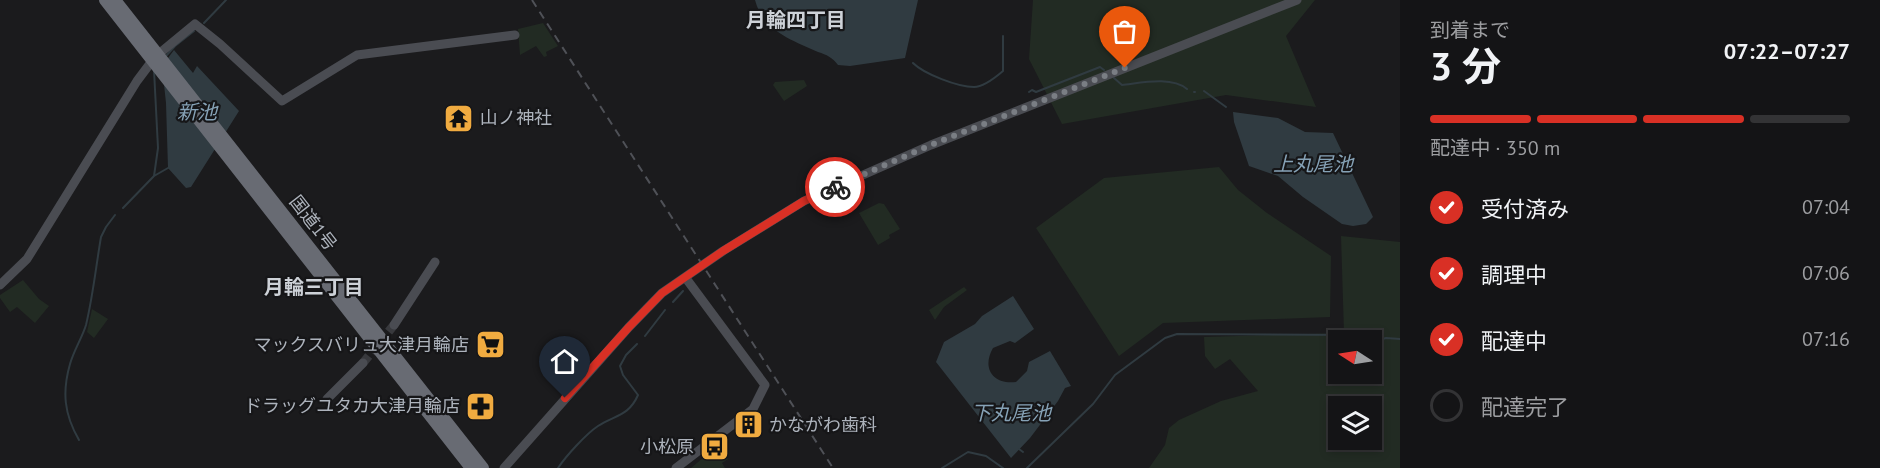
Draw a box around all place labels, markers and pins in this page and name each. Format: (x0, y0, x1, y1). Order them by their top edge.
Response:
pin (1099, 6, 1150, 68)
temple icon: 山ノ神社 (443, 102, 475, 134)
place label: 山ノ神社 (480, 106, 552, 129)
supermarket icon: マックスバリュ大津月輪店 (474, 329, 506, 361)
place label: マックスバリュ大津月輪店 (254, 333, 469, 356)
pin (539, 336, 590, 398)
pharmacy icon: ドラッグユタカ大津月輪店 (465, 390, 497, 422)
place label: ドラッグユタカ大津月輪店 (244, 394, 460, 417)
building icon: かながわ歯科 (732, 409, 764, 441)
place label: かながわ歯科 (769, 413, 877, 436)
bus stop icon: 小松原 (699, 431, 731, 463)
place label: 小松原 (640, 435, 694, 458)

